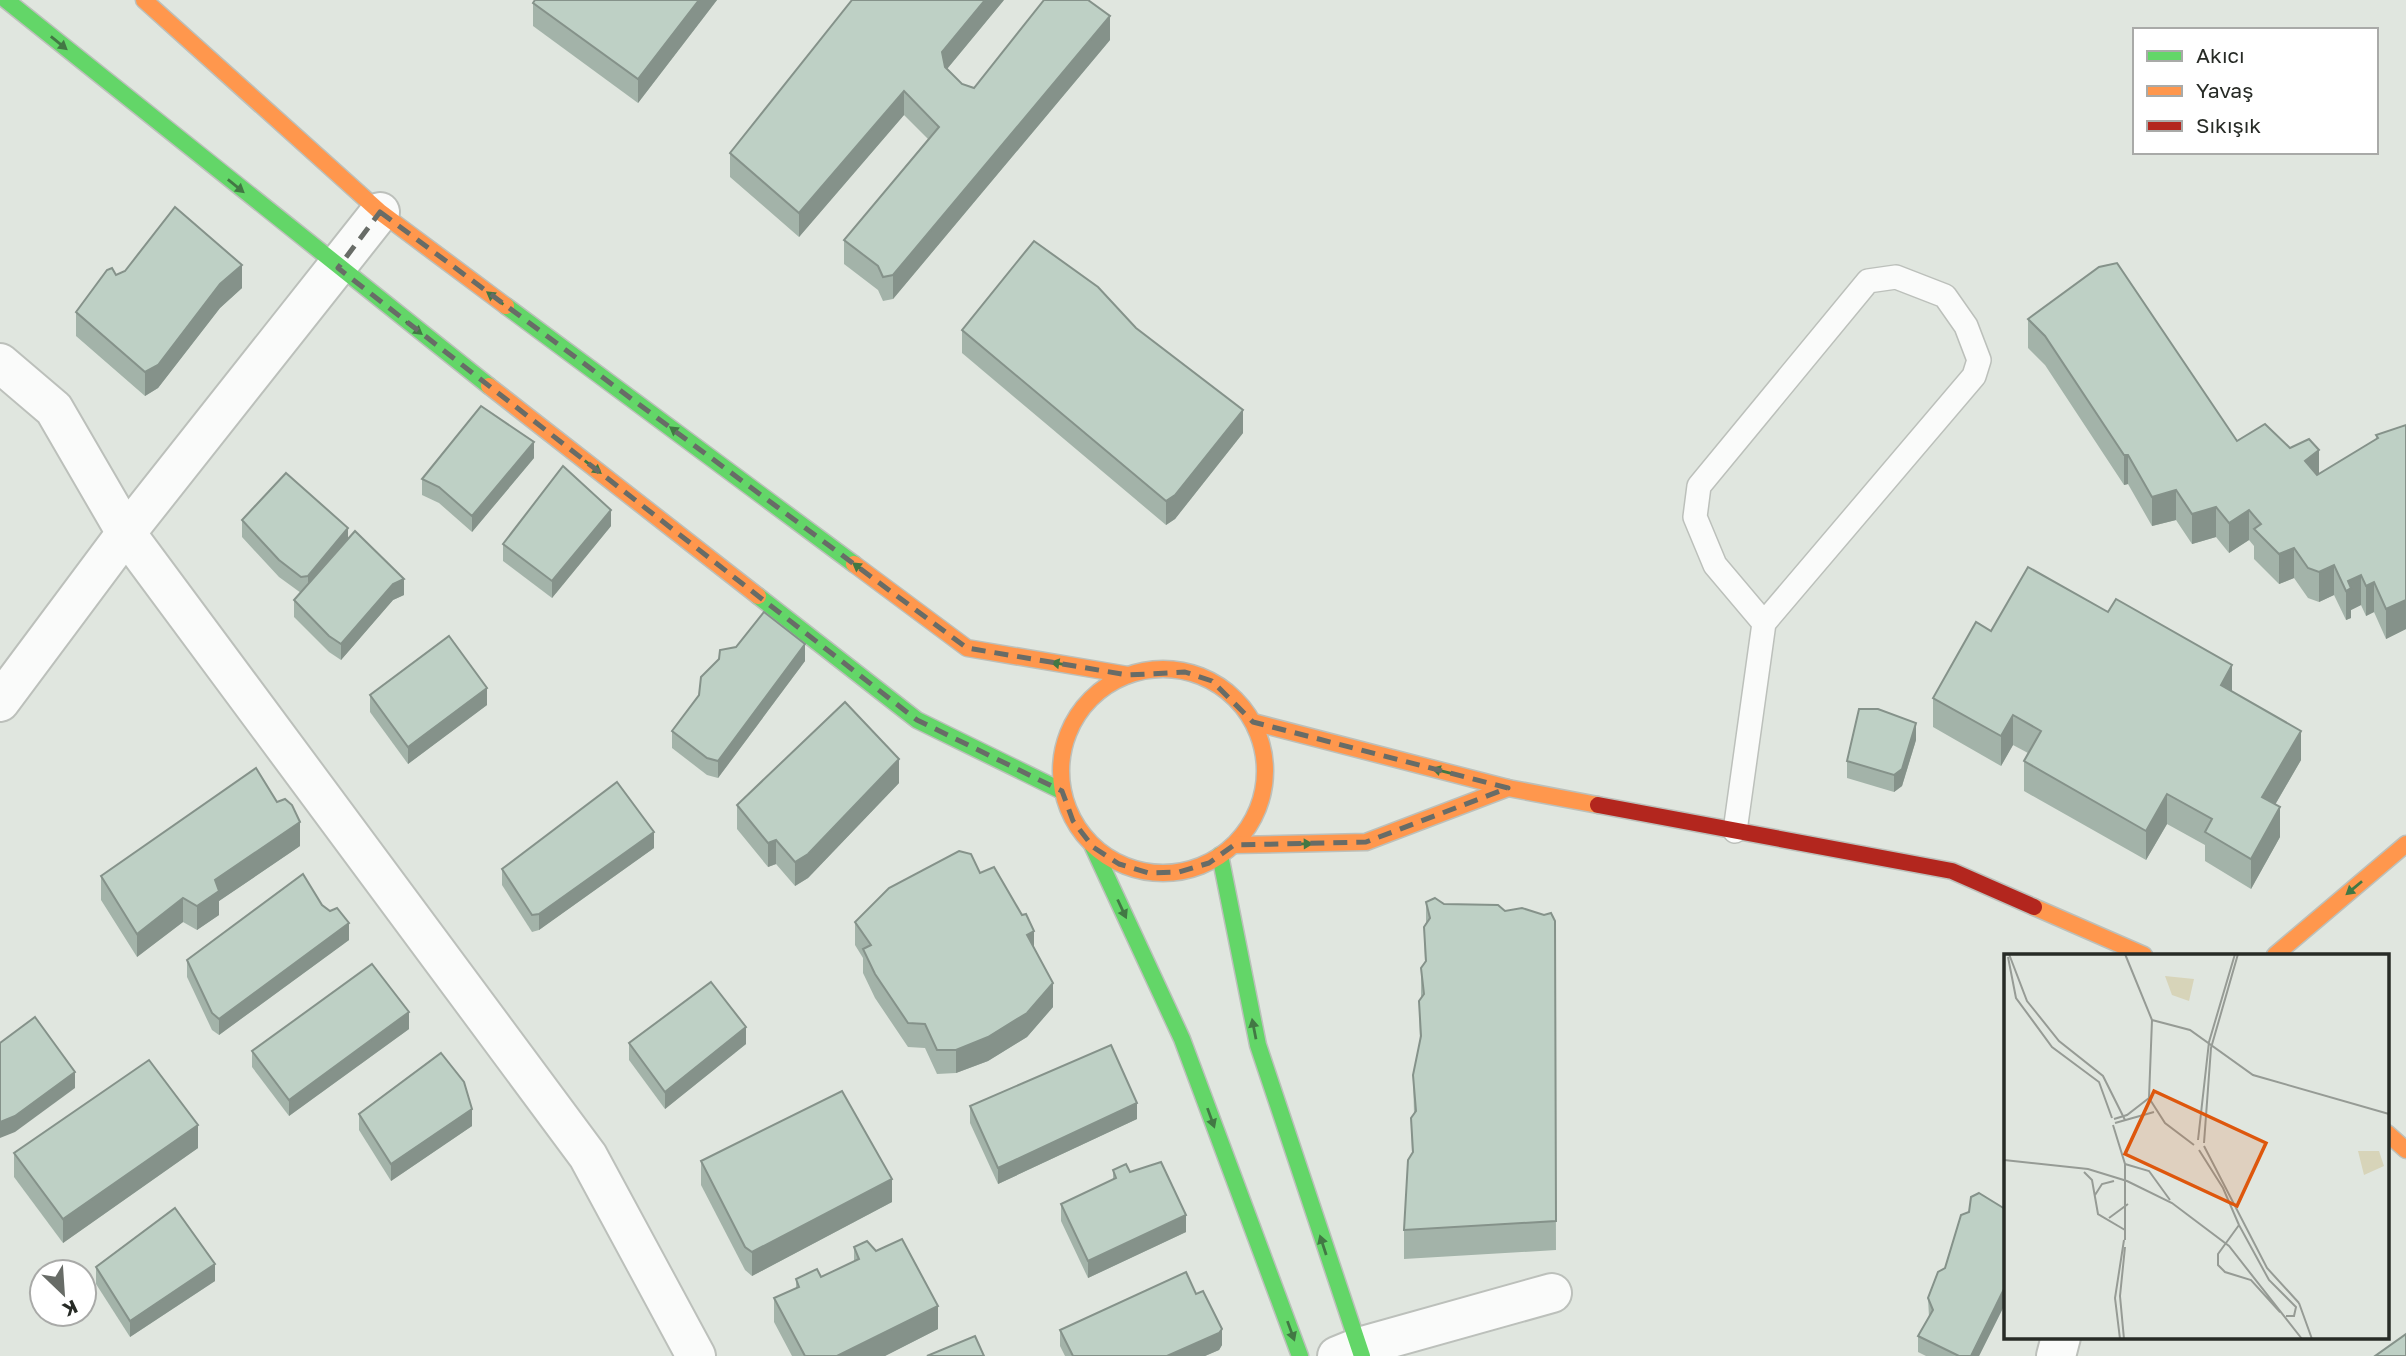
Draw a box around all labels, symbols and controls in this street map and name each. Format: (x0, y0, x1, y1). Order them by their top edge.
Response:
legend (2133, 28, 2378, 154)
one-way arrow (50, 35, 67, 50)
text: Akıcı (2196, 42, 2245, 68)
text: Yavaş (2196, 77, 2253, 103)
text: Sıkışık (2196, 112, 2261, 138)
one-way arrow (227, 178, 244, 193)
one-way arrow (486, 291, 504, 305)
one-way arrow (405, 320, 423, 334)
one-way arrow (669, 426, 687, 440)
one-way arrow (584, 460, 602, 475)
one-way arrow (852, 561, 870, 576)
one-way arrow (1049, 658, 1071, 669)
one-way arrow (1430, 765, 1452, 776)
one-way arrow (1291, 838, 1313, 849)
one-way arrow (2345, 880, 2363, 896)
one-way arrow (1116, 899, 1128, 919)
inset map (2004, 954, 2388, 1338)
one-way arrow (1249, 1018, 1260, 1040)
one-way arrow (1206, 1107, 1217, 1128)
one-way arrow (1318, 1235, 1328, 1256)
north arrow (28, 1258, 98, 1328)
text: K (59, 1296, 82, 1322)
one-way arrow (1286, 1321, 1297, 1342)

